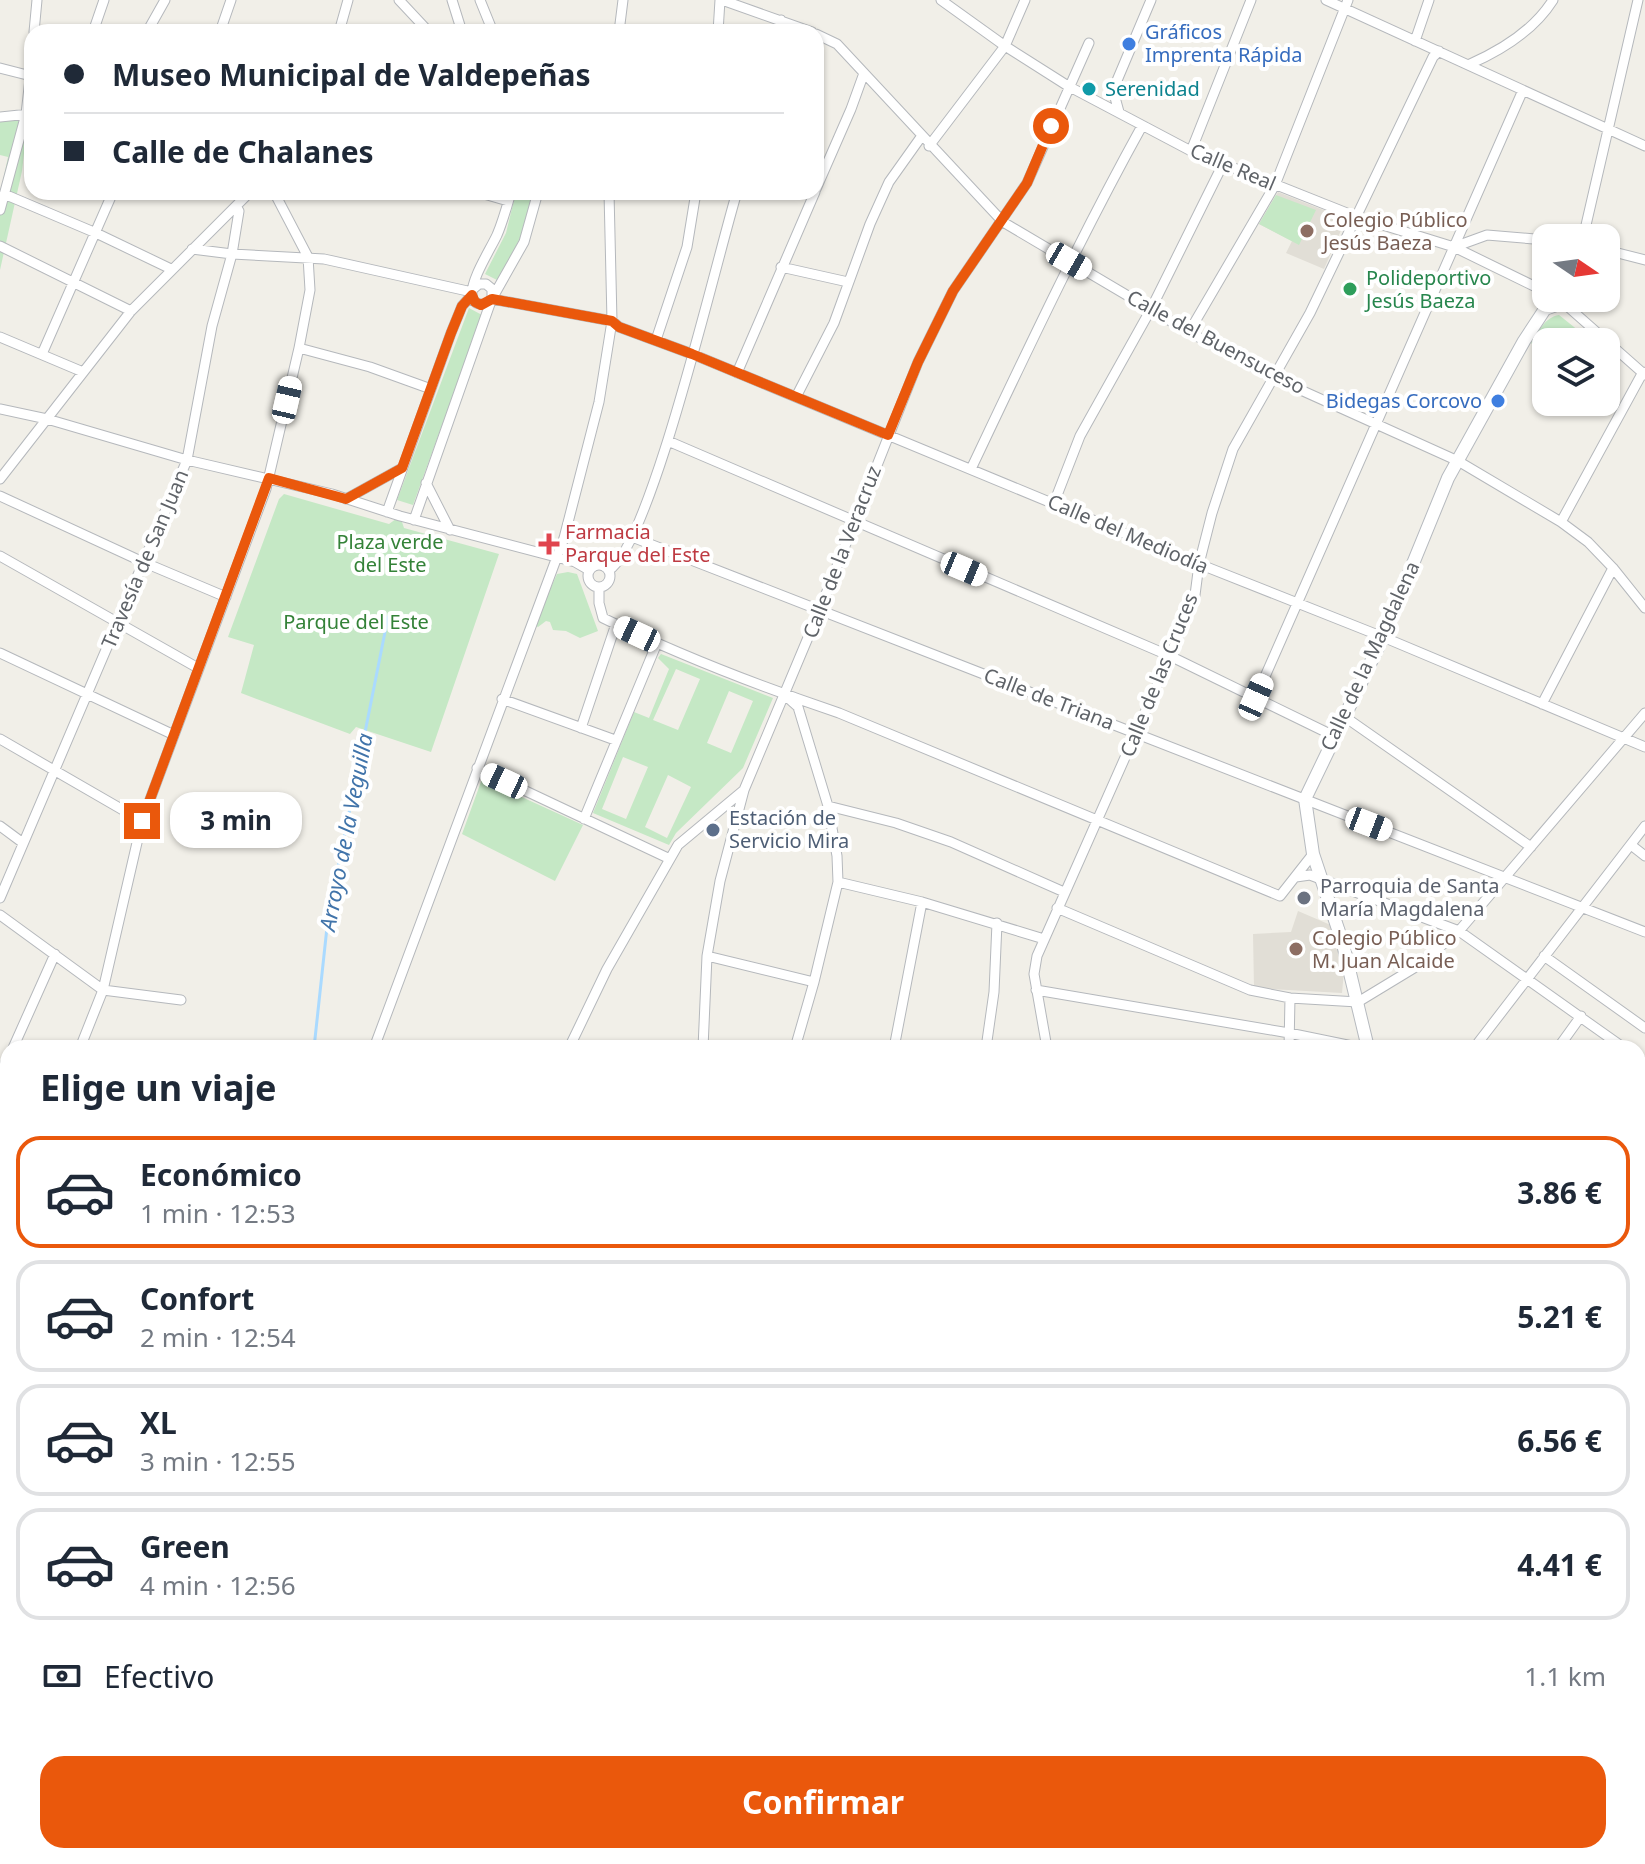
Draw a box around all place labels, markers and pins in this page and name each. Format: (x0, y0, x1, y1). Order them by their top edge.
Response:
place label: Gráficos Imprenta Rápida (1145, 18, 1303, 68)
marker: Gráficos Imprenta Rápida (1120, 35, 1138, 53)
place label: Serenidad (1105, 75, 1200, 102)
marker: Serenidad (1080, 80, 1098, 98)
place label: Colegio Público Jesús Baeza (1321, 206, 1468, 256)
marker: Colegio Público Jesús Baeza (1298, 222, 1316, 240)
place label: Polideportivo Jesús Baeza (1364, 264, 1491, 314)
marker: Polideportivo Jesús Baeza (1341, 280, 1359, 298)
place label: Bidegas Corcovo (1326, 387, 1482, 414)
marker: Bidegas Corcovo (1489, 392, 1507, 410)
place label: Farmacia Parque del Este (565, 518, 710, 568)
marker: Farmacia Parque del Este (540, 535, 558, 553)
place label: Estación de Servicio Mira (729, 804, 849, 854)
marker: Estación de Servicio Mira (704, 821, 722, 839)
place label: Parroquia de Santa María Magdalena (1320, 872, 1500, 922)
marker: Parroquia de Santa María Magdalena (1295, 889, 1313, 907)
place label: Colegio Público M. Juan Alcaide (1312, 924, 1457, 974)
marker: Colegio Público M. Juan Alcaide (1287, 940, 1305, 958)

